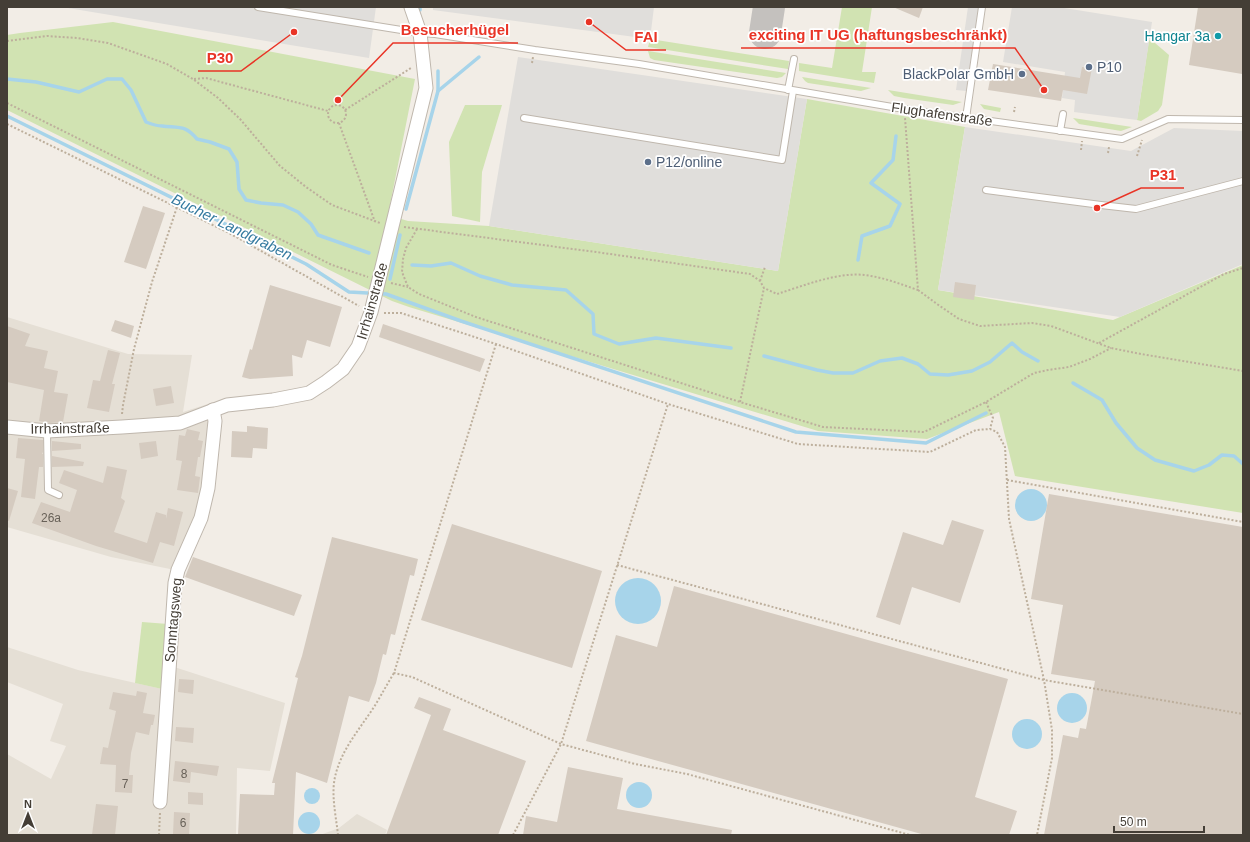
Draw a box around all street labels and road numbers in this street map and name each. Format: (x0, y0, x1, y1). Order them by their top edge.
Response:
street label: Flughafenstraße (890, 99, 994, 129)
street label: Irrhainstraße (353, 260, 391, 341)
street label: Irrhainstraße (30, 419, 110, 437)
street label: Sonntagsweg (161, 577, 185, 663)

